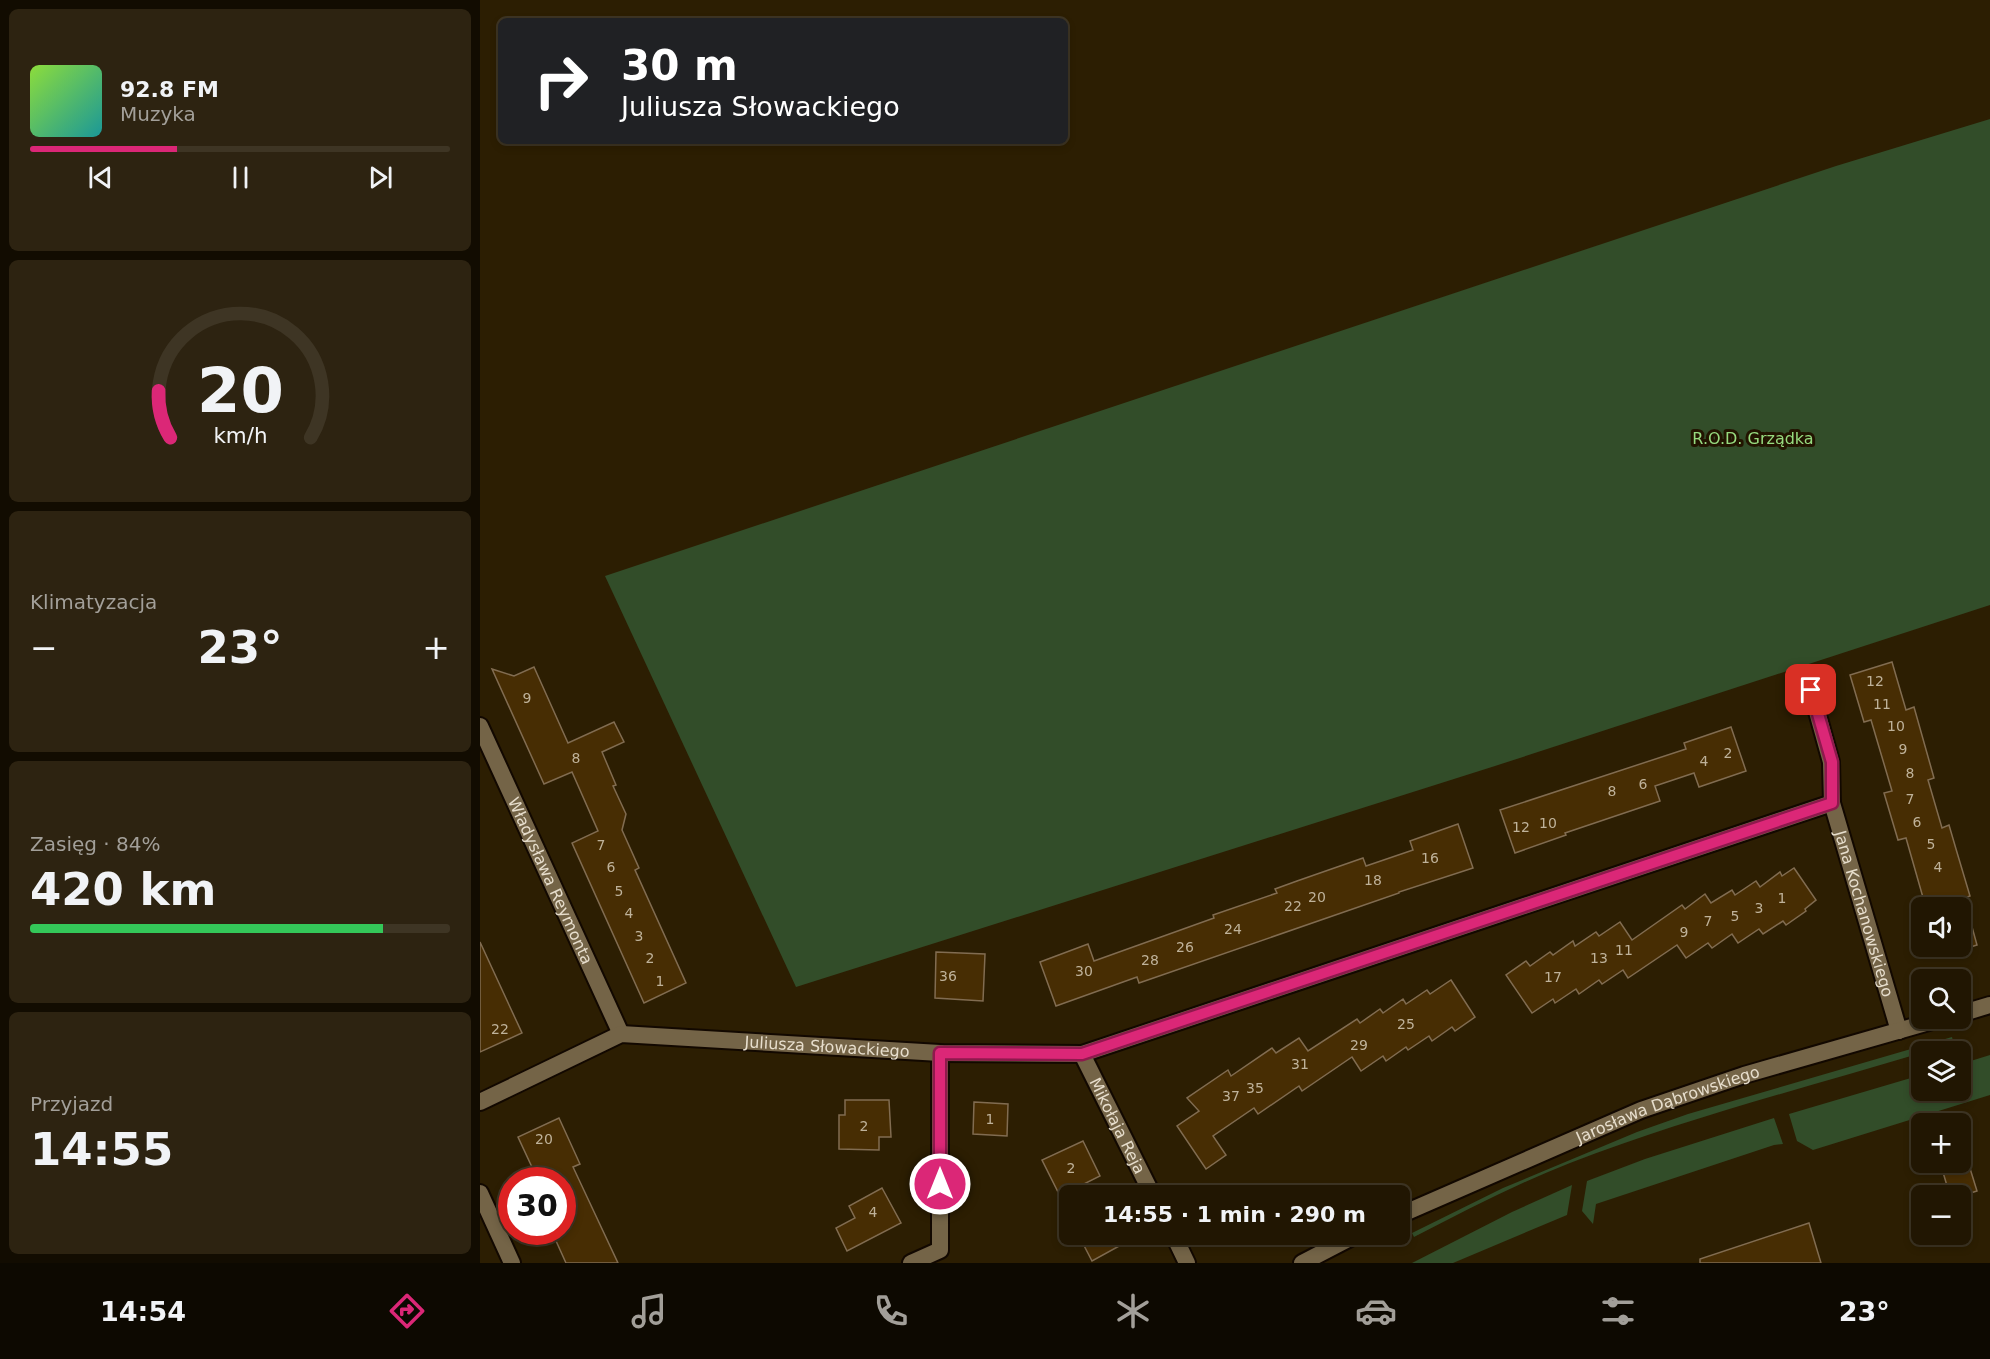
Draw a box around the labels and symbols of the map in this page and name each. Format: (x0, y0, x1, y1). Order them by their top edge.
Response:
park label: R.O.D. Grządka (1692, 429, 1814, 448)
pin (1785, 664, 1836, 715)
house number: 12 (1866, 673, 1884, 689)
house number: 9 (523, 690, 531, 706)
house number: 11 (1873, 696, 1891, 712)
house number: 10 (1887, 718, 1905, 734)
house number: 9 (1899, 741, 1907, 757)
house number: 2 (1724, 745, 1732, 761)
house number: 8 (572, 750, 580, 766)
house number: 4 (1700, 753, 1709, 769)
house number: 8 (1906, 765, 1914, 781)
house number: 6 (1639, 776, 1648, 792)
house number: 8 (1608, 783, 1616, 799)
house number: 7 (1906, 791, 1914, 807)
street label: Władysława Reymonta (504, 794, 597, 967)
house number: 6 (1913, 814, 1922, 830)
house number: 10 (1539, 815, 1557, 831)
house number: 12 (1512, 819, 1530, 835)
street label: Jana Kochanowskiego (1831, 827, 1898, 999)
house number: 5 (1927, 836, 1935, 852)
house number: 7 (597, 837, 605, 853)
house number: 16 (1421, 850, 1439, 866)
house number: 6 (607, 859, 616, 875)
house number: 4 (1934, 859, 1943, 875)
house number: 18 (1364, 872, 1382, 888)
house number: 5 (615, 883, 623, 899)
house number: 20 (1308, 889, 1326, 905)
house number: 1 (1778, 890, 1786, 906)
house number: 22 (1284, 898, 1302, 914)
house number: 3 (1755, 900, 1763, 916)
house number: 4 (625, 905, 634, 921)
house number: 5 (1731, 908, 1739, 924)
house number: 7 (1704, 913, 1712, 929)
house number: 24 (1224, 921, 1242, 937)
house number: 9 (1680, 924, 1688, 940)
house number: 3 (635, 928, 643, 944)
house number: 26 (1176, 939, 1194, 955)
house number: 11 (1615, 942, 1633, 958)
house number: 2 (646, 950, 654, 966)
house number: 13 (1590, 950, 1608, 966)
house number: 28 (1141, 952, 1159, 968)
house number: 30 (1075, 963, 1093, 979)
house number: 36 (939, 968, 957, 984)
house number: 17 (1544, 969, 1562, 985)
house number: 1 (656, 973, 664, 989)
house number: 25 (1397, 1016, 1415, 1032)
house number: 22 (491, 1021, 509, 1037)
street label: Juliusza Słowackiego (743, 1032, 910, 1061)
house number: 29 (1350, 1037, 1368, 1053)
house number: 31 (1291, 1056, 1309, 1072)
street label: Jarosława Dąbrowskiego (1572, 1062, 1762, 1147)
street label: Mikołaja Reja (1086, 1074, 1150, 1177)
house number: 35 (1246, 1080, 1264, 1096)
house number: 37 (1222, 1088, 1240, 1104)
house number: 1 (986, 1111, 994, 1127)
house number: 2 (860, 1118, 868, 1134)
house number: 20 (535, 1131, 553, 1147)
position arrow (908, 1152, 972, 1216)
house number: 2 (1067, 1160, 1075, 1176)
speed limit sign: 30 (498, 1167, 576, 1245)
house number: 4 (869, 1204, 878, 1220)

